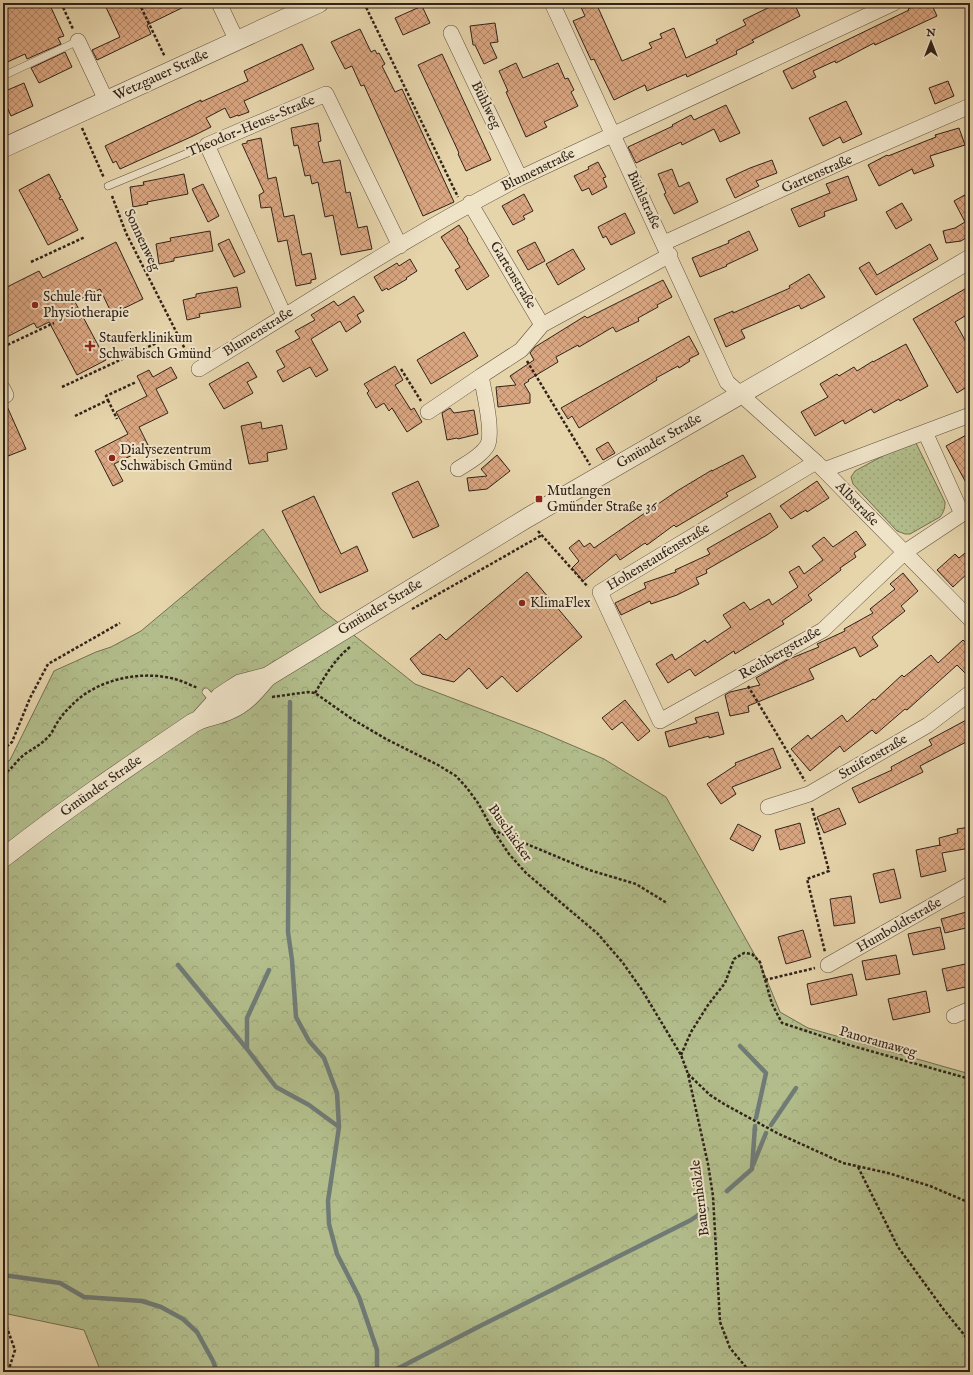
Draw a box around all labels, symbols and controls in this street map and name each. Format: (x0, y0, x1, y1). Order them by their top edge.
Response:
north arrow (911, 22, 951, 62)
text: N (925, 26, 936, 40)
street label: Wetzgauer Straße (111, 45, 212, 105)
street label: Bühlweg (467, 78, 505, 132)
street label: Theodor-Heuss-Straße (184, 91, 318, 161)
street label: Blumenstraße (498, 144, 578, 196)
street label: Gartenstraße (779, 150, 856, 198)
street label: Bühlstraße (623, 168, 666, 233)
street label: Sonnenweg (120, 206, 164, 274)
street label: Gartenstraße (486, 238, 540, 313)
place label: Schule für Physiotherapie (43, 288, 129, 322)
marker: Schule für Physiotherapie (30, 300, 40, 310)
street label: Blumenstraße (220, 303, 297, 361)
place label: Stauferklinikum Schwäbisch Gmünd (99, 329, 212, 363)
marker: Stauferklinikum Schwäbisch Gmünd (84, 340, 96, 352)
street label: Gmünder Straße (613, 409, 705, 473)
place label: Dialysezentrum Schwäbisch Gmünd (120, 441, 233, 475)
marker: Dialysezentrum Schwäbisch Gmünd (107, 453, 117, 463)
street label: Albstraße (831, 477, 883, 531)
place label: Mutlangen Gmünder Straße 36 (547, 482, 658, 516)
marker: Mutlangen Gmünder Straße 36 (534, 494, 544, 504)
street label: Hohenstaufenstraße (603, 519, 713, 595)
street label: Gmünder Straße (334, 574, 426, 639)
place label: KlimaFlex (530, 594, 591, 612)
marker: KlimaFlex (517, 598, 527, 608)
street label: Rechbergstraße (736, 622, 825, 684)
street label: Stuifenstraße (835, 730, 911, 784)
street label: Gmünder Straße (57, 751, 146, 821)
street label: Buschäcker (484, 801, 536, 865)
street label: Humboldtstraße (853, 893, 945, 957)
street label: Panoramaweg (837, 1022, 919, 1062)
street label: Bauernhölzle (686, 1158, 714, 1237)

